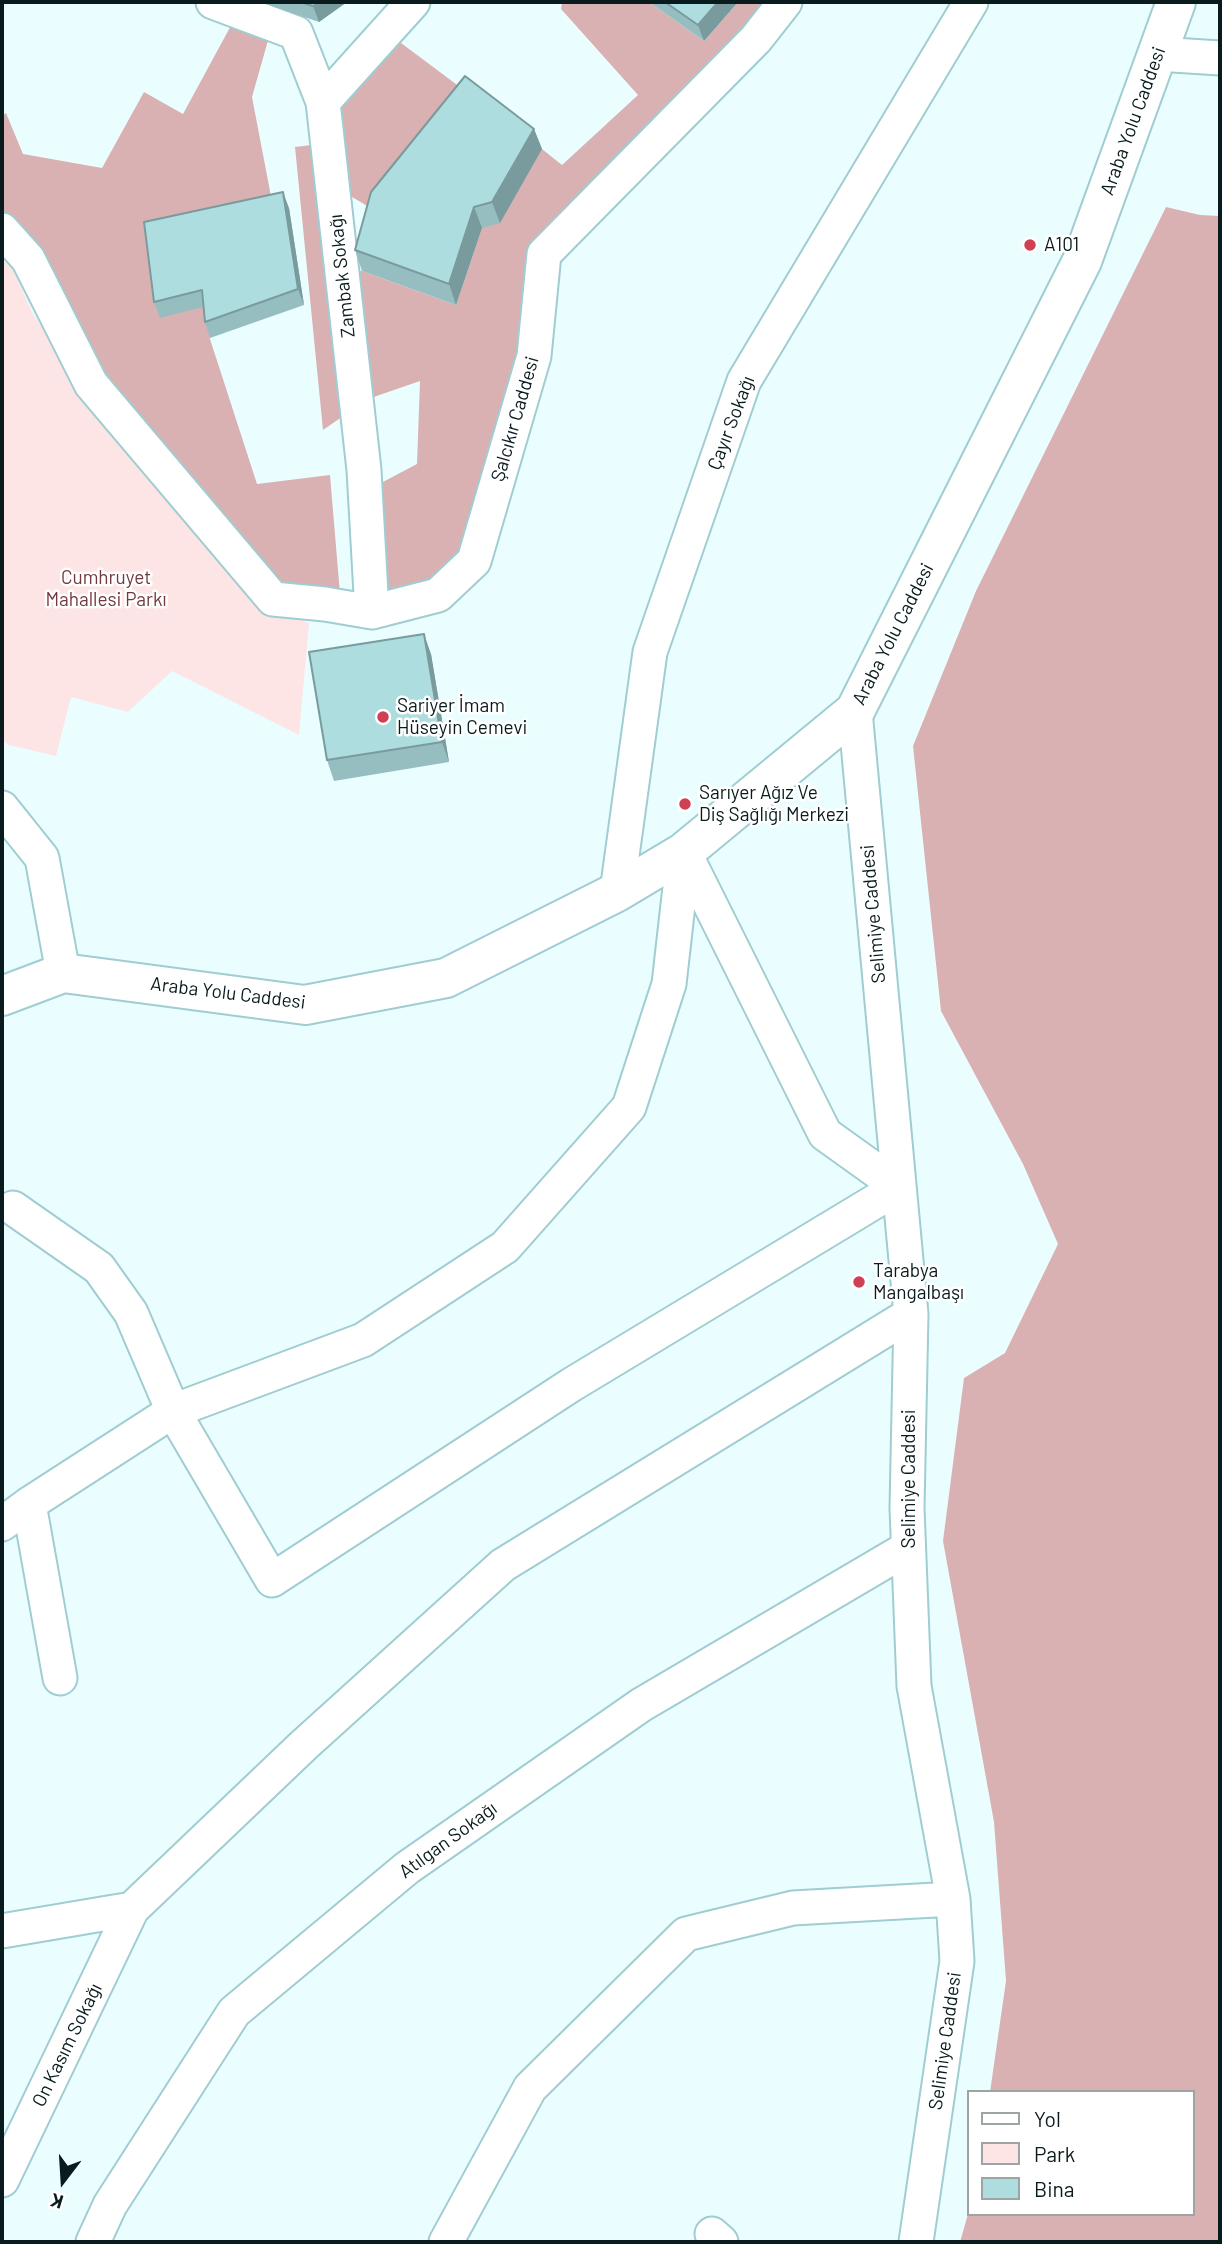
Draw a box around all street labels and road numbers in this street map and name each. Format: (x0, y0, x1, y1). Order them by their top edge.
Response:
street label: Araba Yolu Caddesi (1096, 44, 1170, 198)
street label: Zambak Sokağı (324, 213, 360, 339)
street label: Şalcıkır Caddesi (486, 354, 544, 484)
street label: Çayır Sokağı (703, 373, 759, 473)
street label: Araba Yolu Caddesi (847, 559, 939, 709)
street label: Selimiye Caddesi (856, 844, 890, 984)
street label: Araba Yolu Caddesi (149, 972, 307, 1014)
street label: Selimiye Caddesi (898, 1409, 920, 1549)
street label: Atılgan Sokağı (395, 1797, 501, 1883)
street label: Selimiye Caddesi (924, 1971, 966, 2111)
street label: On Kasım Sokağı (27, 1980, 107, 2110)

